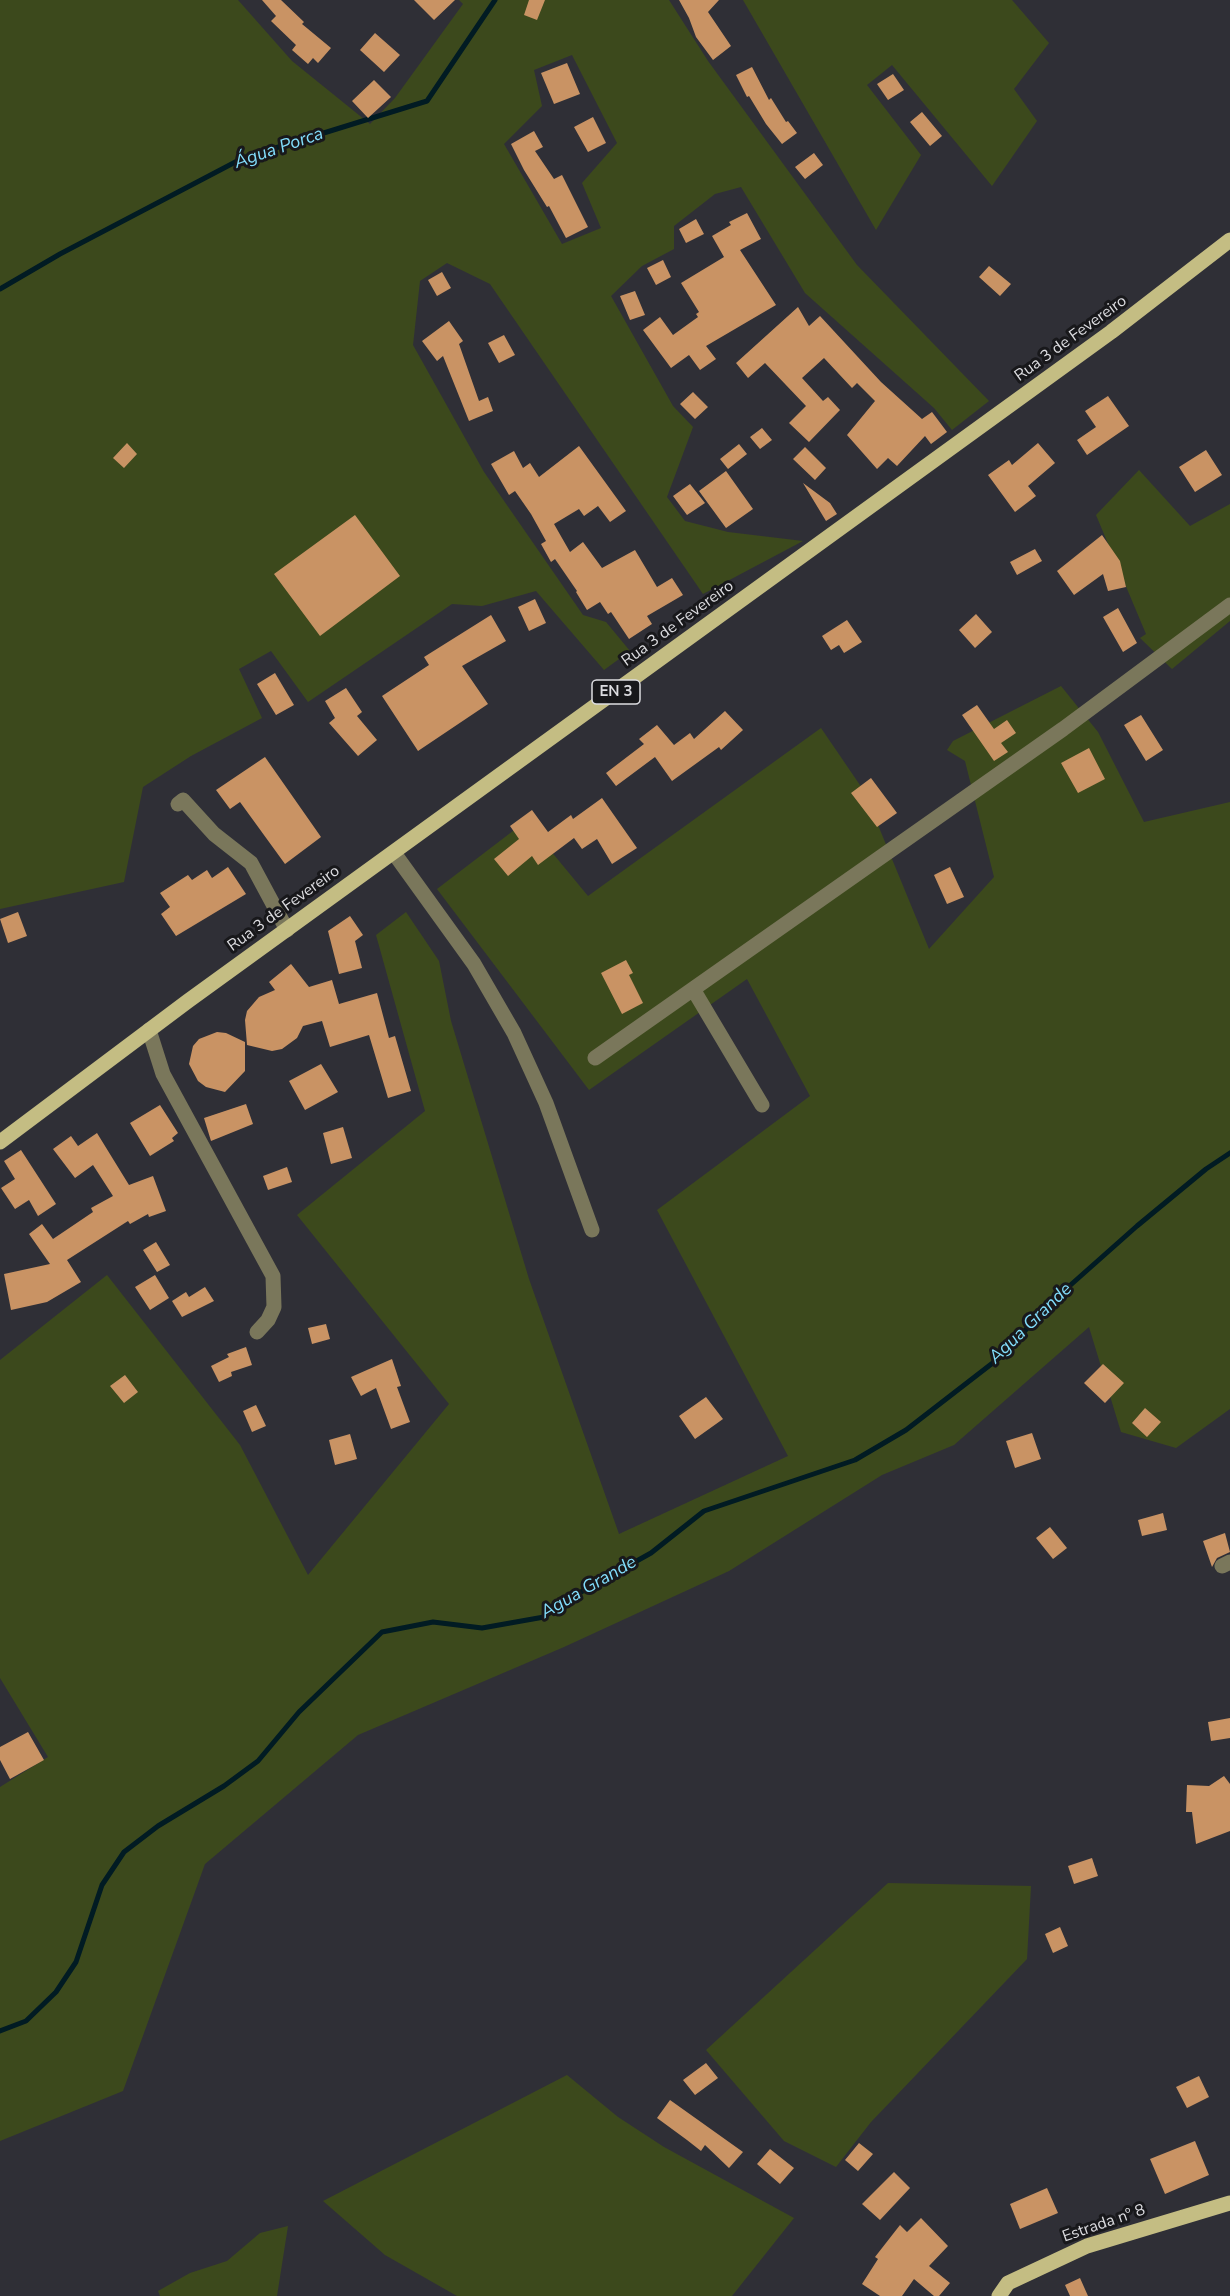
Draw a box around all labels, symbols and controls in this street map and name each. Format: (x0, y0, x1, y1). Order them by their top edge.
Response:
water label: Água Porca (232, 124, 326, 174)
street label: Rua 3 de Fevereiro (1011, 292, 1131, 386)
street label: Rua 3 de Fevereiro (618, 577, 738, 671)
road number: EN 3 (592, 680, 640, 704)
street label: Rua 3 de Fevereiro (224, 862, 344, 956)
water label: Agua Grande (985, 1279, 1077, 1369)
water label: Agua Grande (537, 1552, 641, 1624)
street label: Estrada nº 8 (1060, 2201, 1148, 2247)

